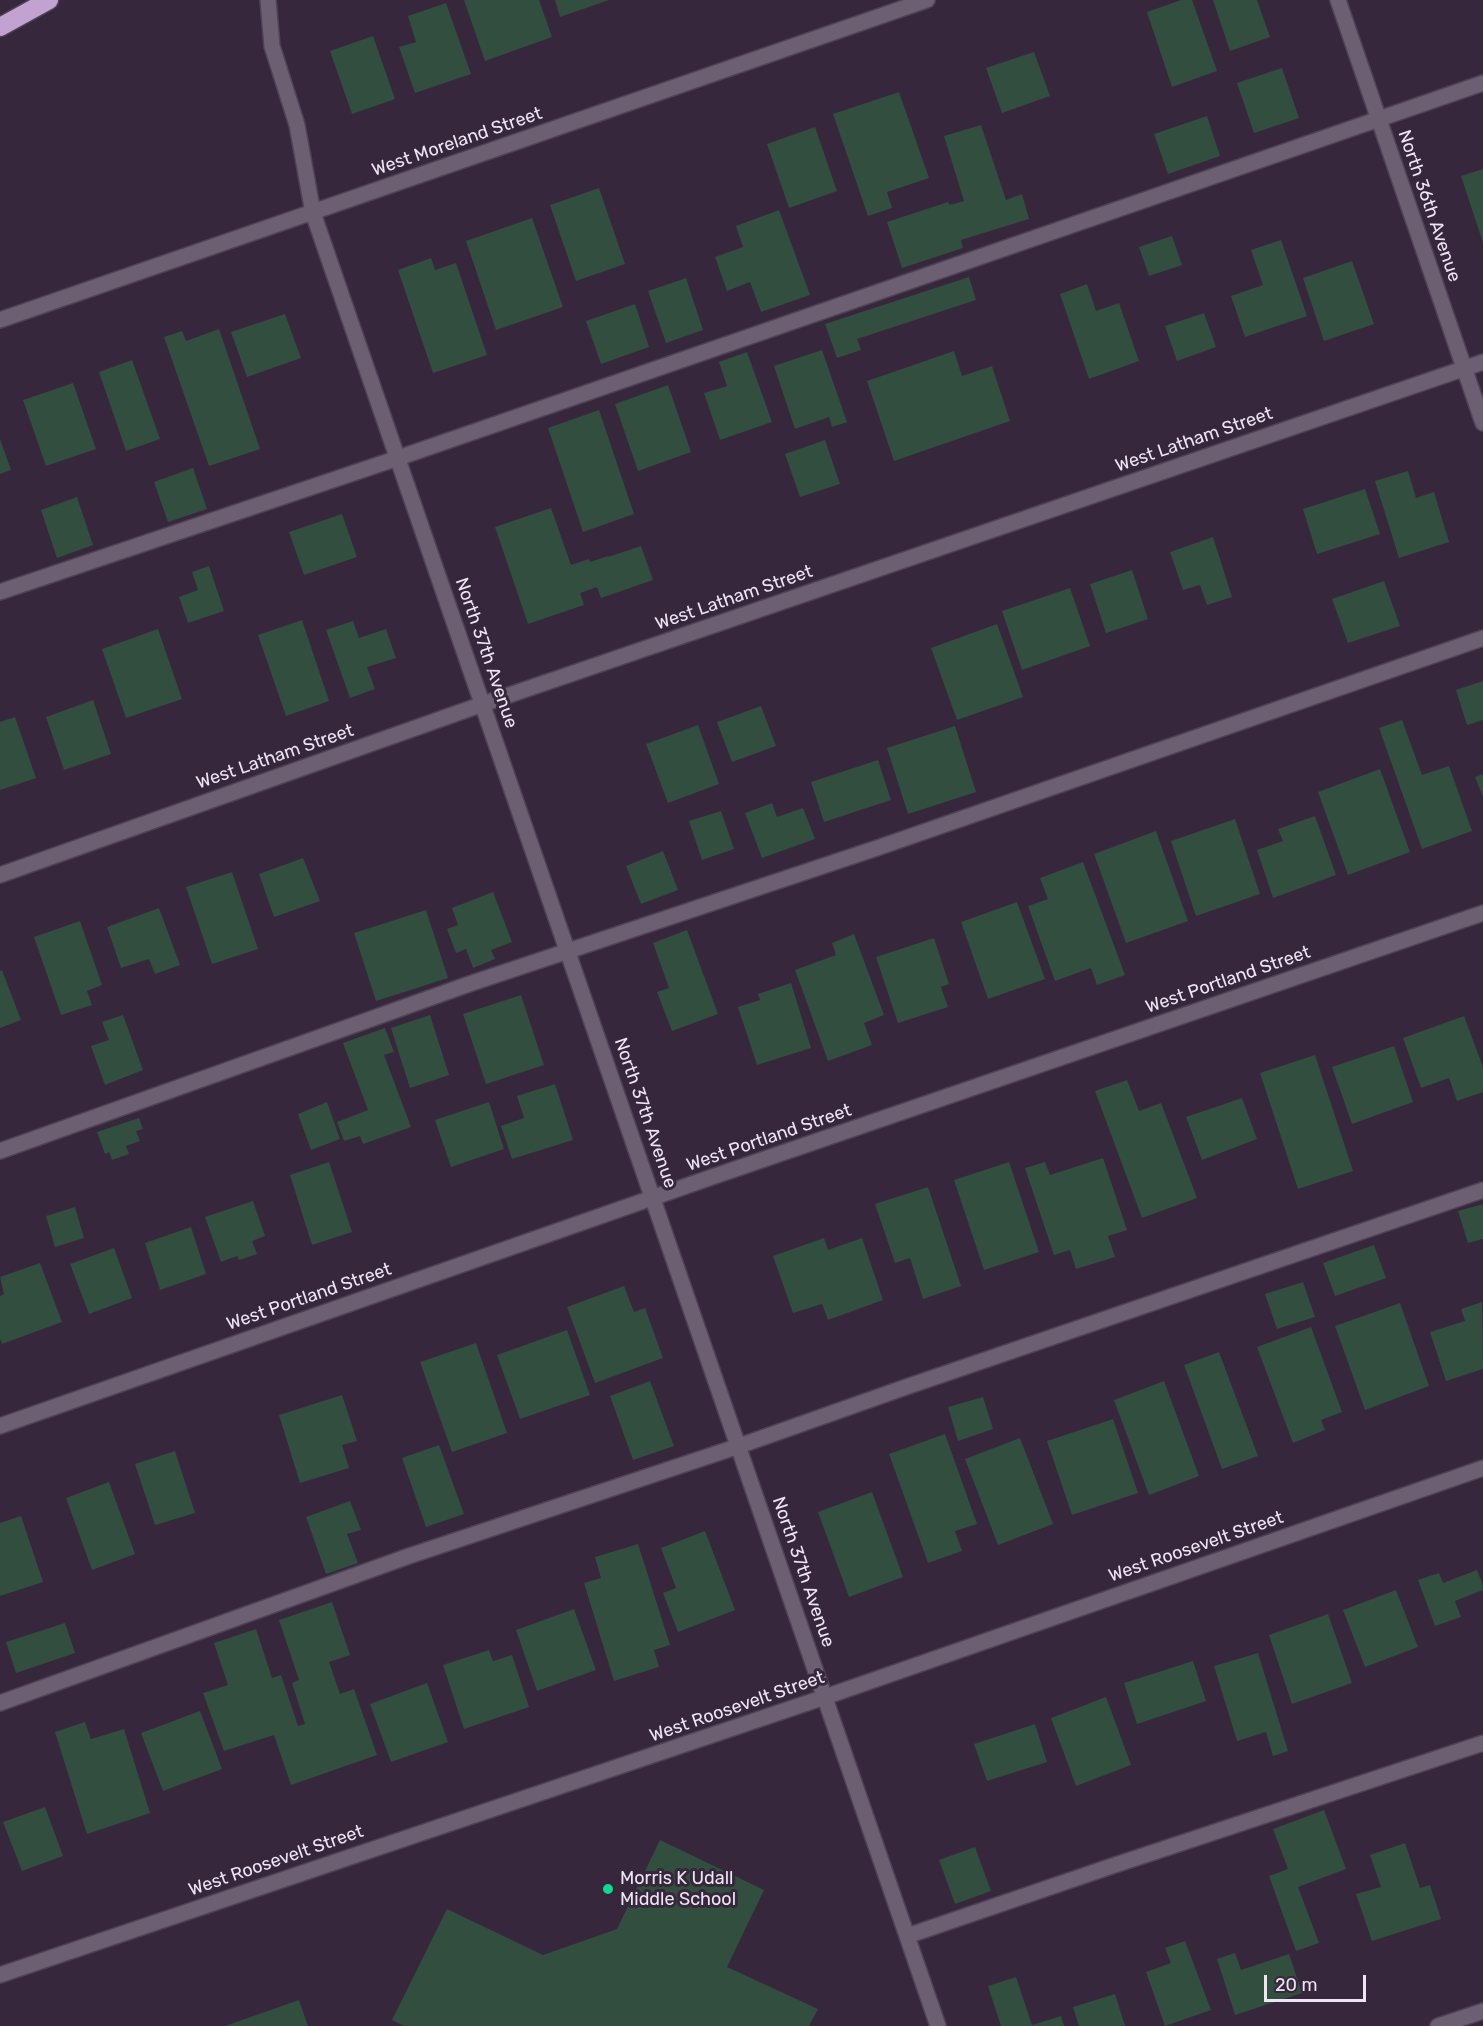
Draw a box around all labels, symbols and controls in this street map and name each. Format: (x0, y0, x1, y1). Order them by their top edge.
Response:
street label: West Moreland Street (369, 103, 545, 181)
street label: North 36th Avenue (1393, 127, 1465, 285)
street label: West Latham Street (1112, 403, 1276, 477)
street label: West Latham Street (652, 561, 816, 635)
street label: North 37th Avenue (450, 575, 522, 731)
street label: West Latham Street (193, 720, 357, 794)
street label: West Portland Street (1143, 942, 1313, 1018)
street label: North 37th Avenue (609, 1035, 681, 1191)
street label: West Portland Street (684, 1100, 854, 1176)
street label: West Portland Street (224, 1259, 394, 1335)
street label: North 37th Avenue (767, 1494, 839, 1650)
street label: West Roosevelt Street (1106, 1507, 1286, 1587)
street label: West Roosevelt Street (647, 1667, 827, 1747)
street label: West Roosevelt Street (186, 1821, 366, 1901)
place label: Morris K Udall Middle School (620, 1868, 736, 1910)
marker: Morris K Udall Middle School (601, 1882, 615, 1896)
scale bar (1267, 1963, 1369, 2001)
text: 20 m (1275, 1974, 1317, 1996)

